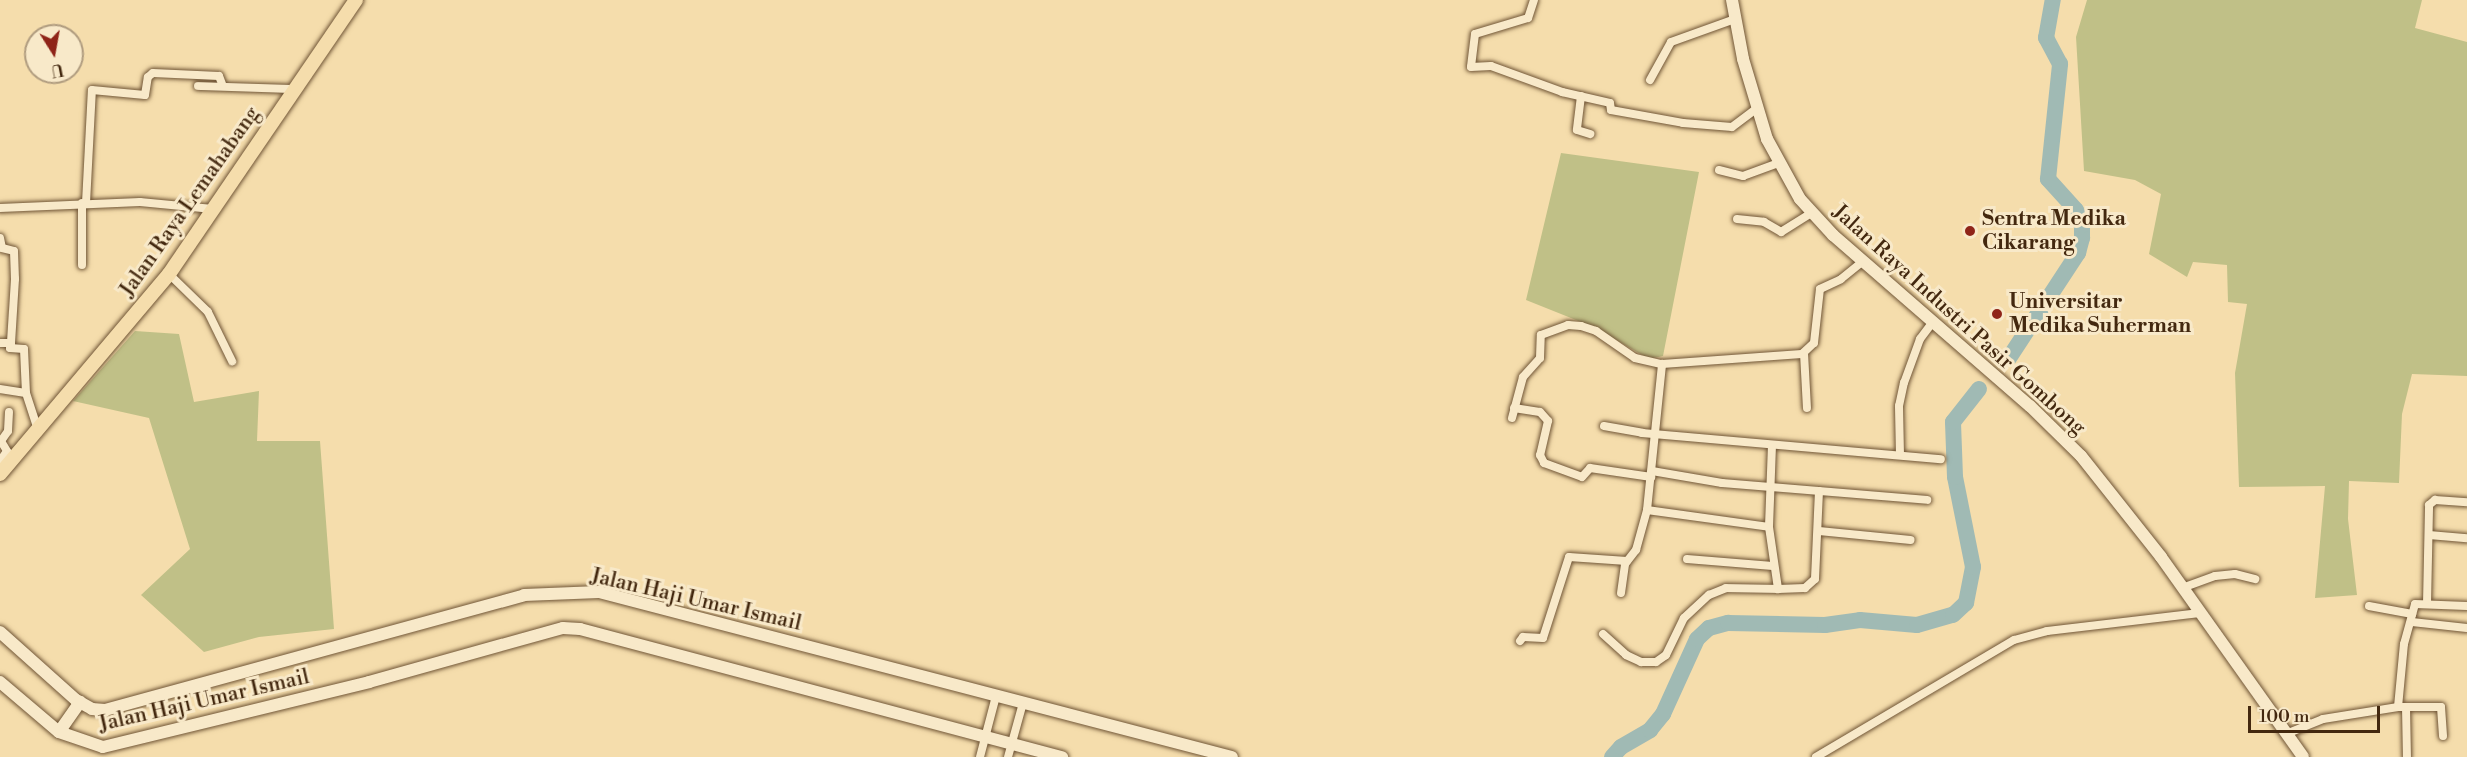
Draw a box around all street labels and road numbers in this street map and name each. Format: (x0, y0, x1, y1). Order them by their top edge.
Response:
street label: Jalan Raya Lemahabang (115, 102, 265, 302)
street label: Jalan Raya Industri Pasir Gombong (1827, 200, 2091, 440)
street label: Jalan Haji Umar Ismail (588, 563, 804, 637)
street label: Jalan Haji Umar Ismail (96, 664, 312, 738)

